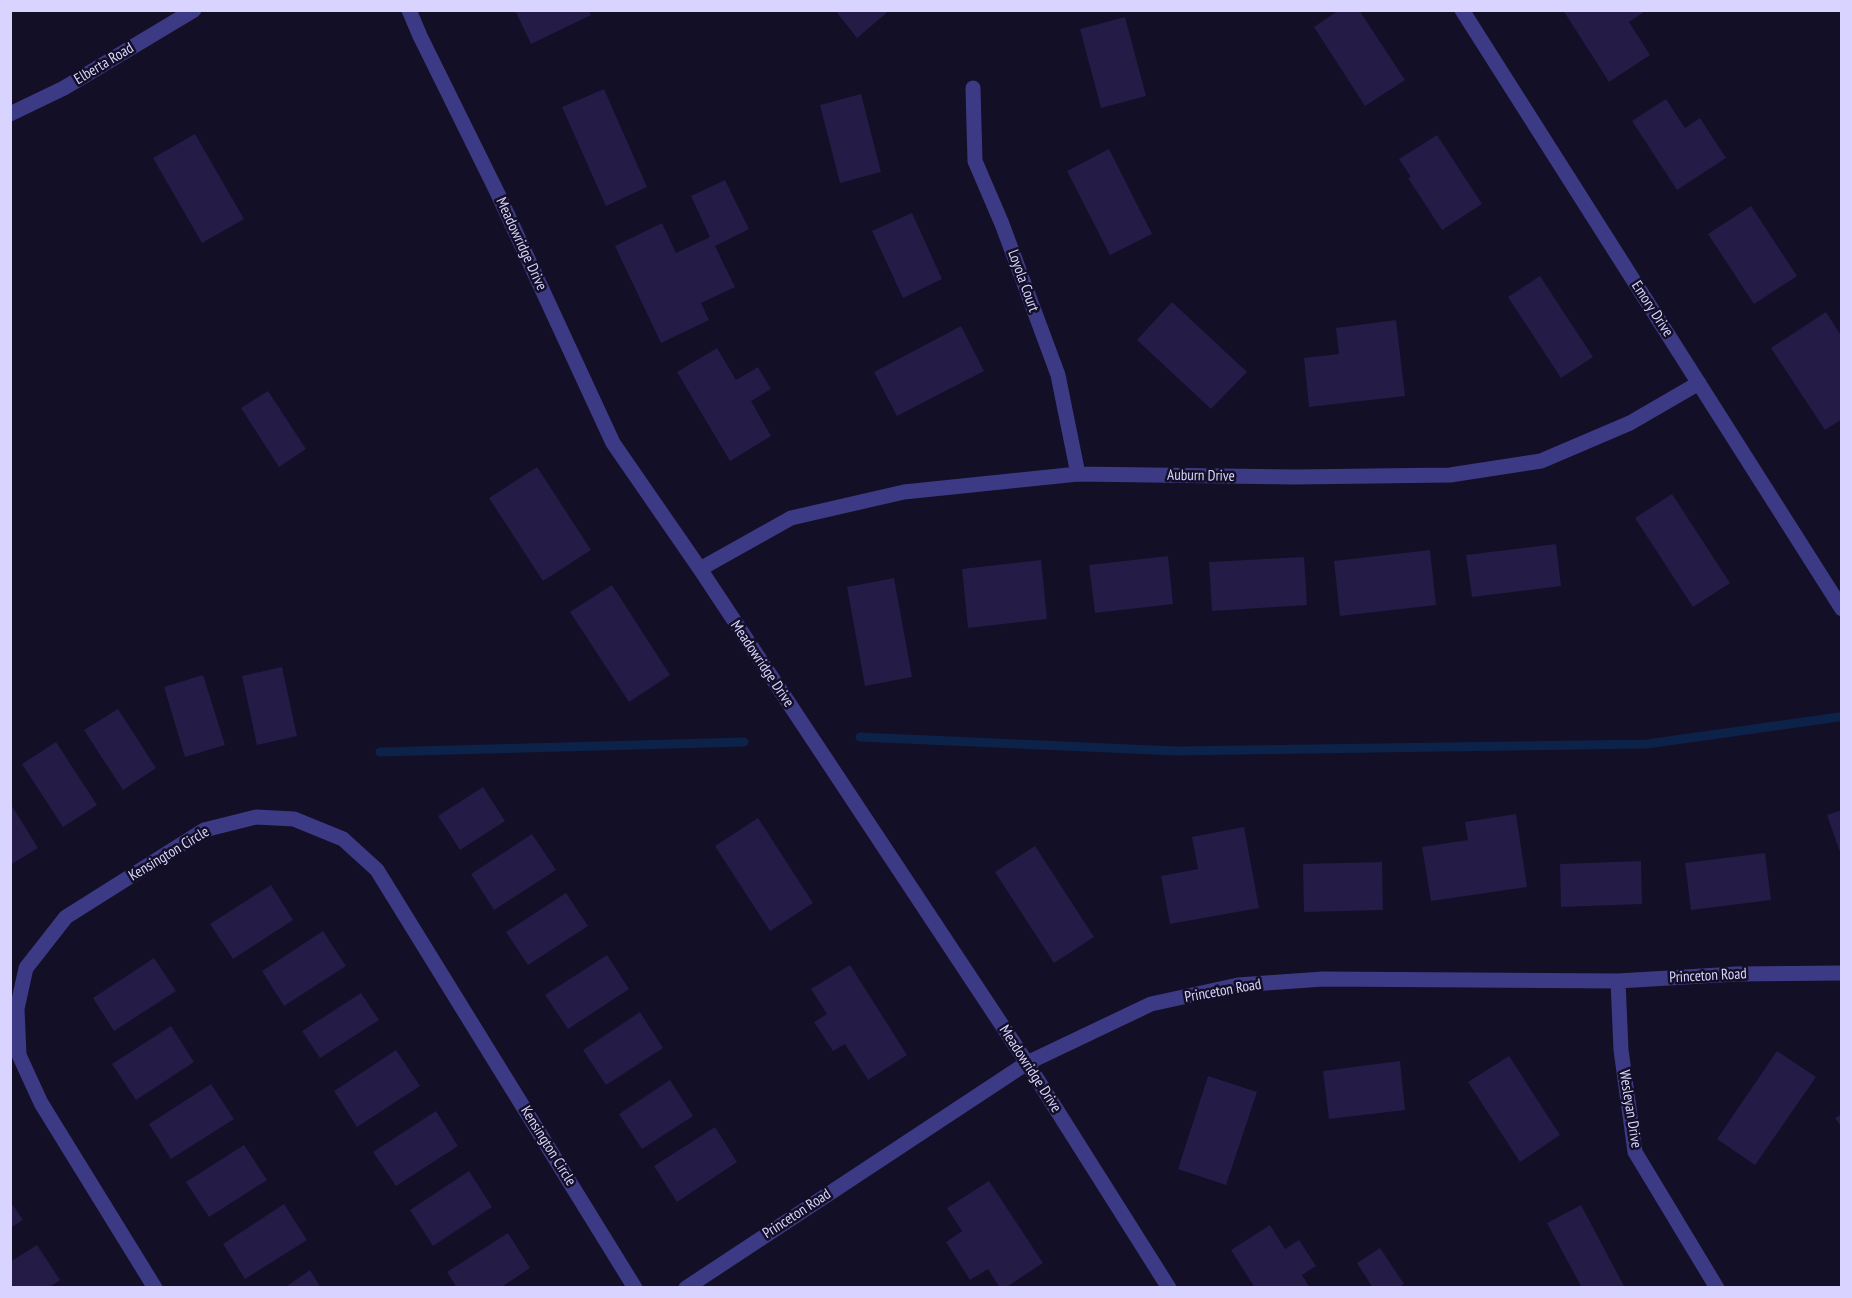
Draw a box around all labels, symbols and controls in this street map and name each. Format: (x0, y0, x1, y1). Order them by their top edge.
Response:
street label: Elberta Road (71, 39, 137, 89)
street label: Meadowridge Drive (492, 195, 550, 293)
street label: Loyola Court (1003, 248, 1043, 314)
street label: Emory Drive (1627, 278, 1677, 340)
street label: Auburn Drive (1167, 466, 1235, 486)
street label: Meadowridge Drive (726, 617, 798, 711)
street label: Kensington Circle (126, 823, 212, 885)
street label: Princeton Road (1669, 965, 1747, 987)
street label: Princeton Road (1183, 975, 1263, 1007)
street label: Meadowridge Drive (995, 1022, 1065, 1116)
street label: Wesleyan Drive (1615, 1069, 1645, 1149)
street label: Kensington Circle (516, 1103, 580, 1189)
street label: Princeton Road (760, 1185, 834, 1243)

